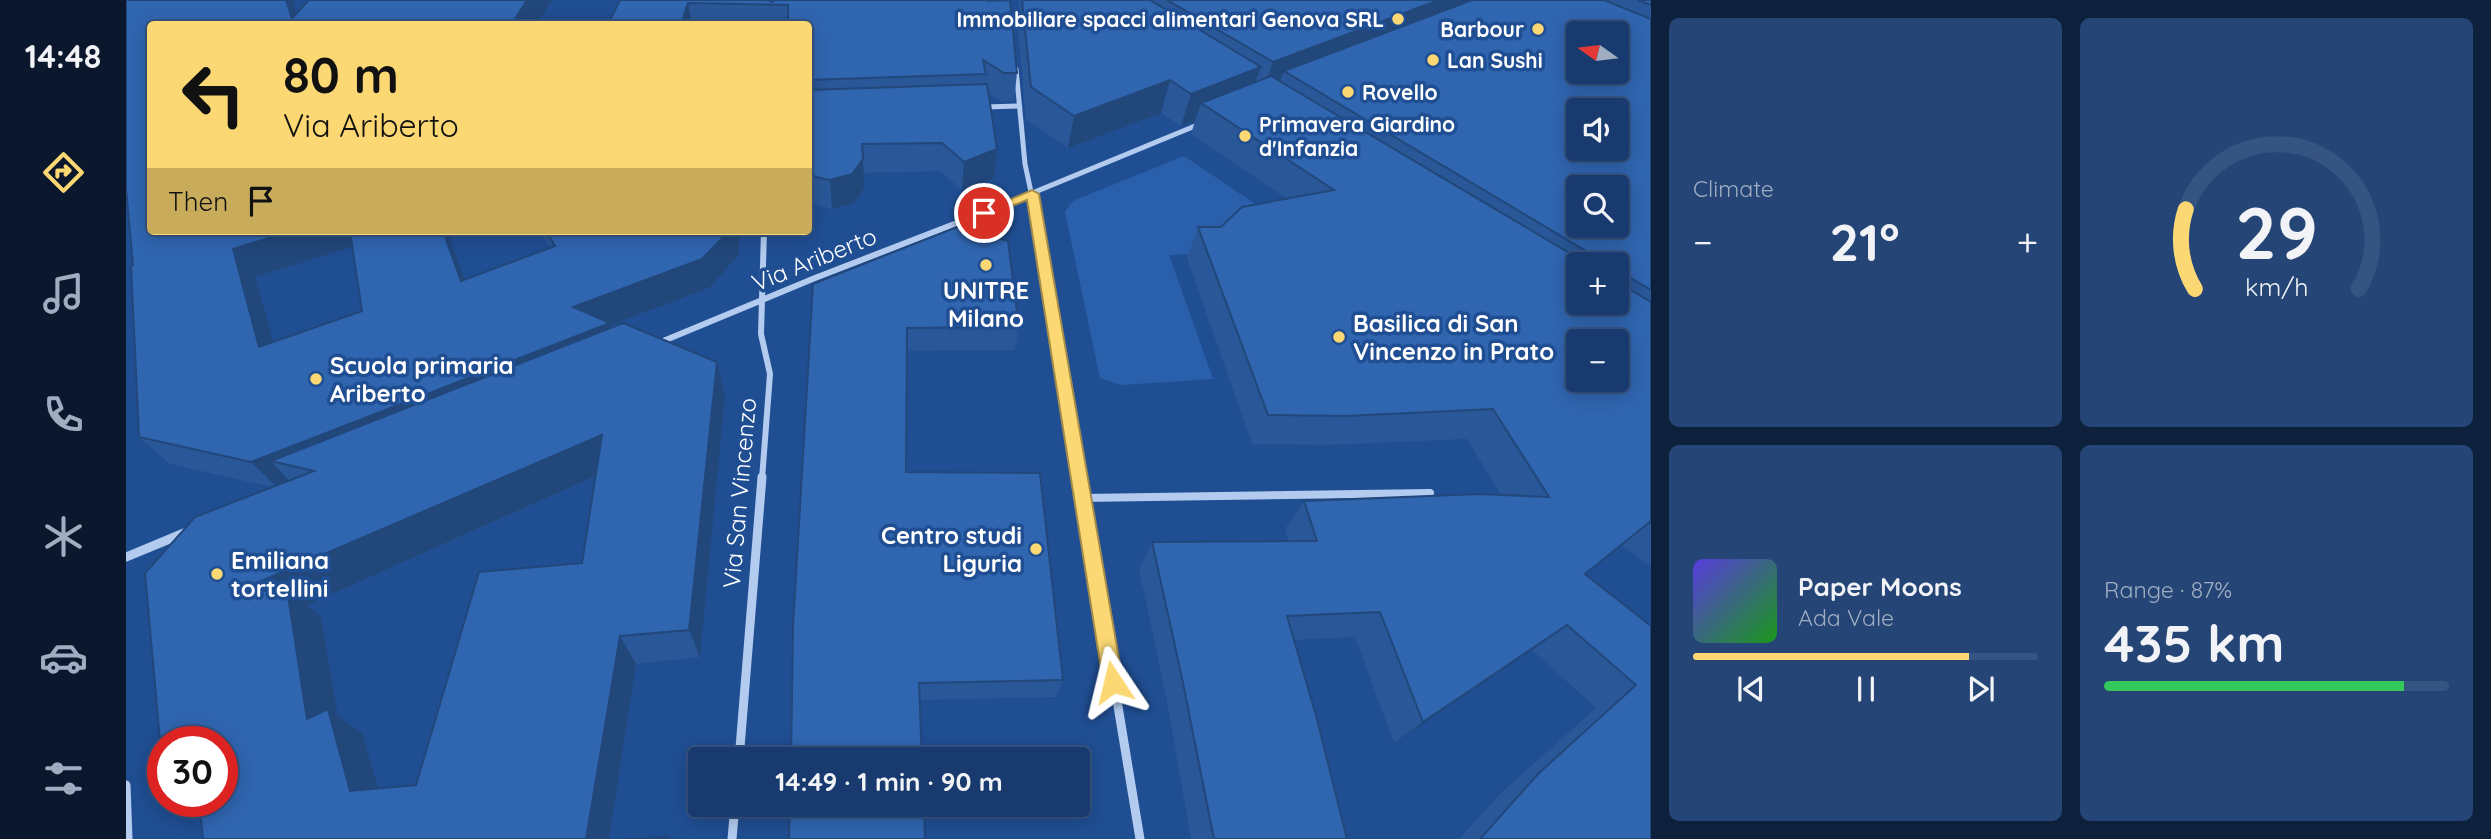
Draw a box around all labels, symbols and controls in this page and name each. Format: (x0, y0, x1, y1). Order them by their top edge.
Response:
place label: Immobiliare spacci alimentari Genova SRL (956, 6, 1384, 32)
marker: Immobiliare spacci alimentari Genova SRL (1390, 11, 1406, 27)
place label: Barbour (1440, 16, 1524, 42)
marker: Barbour (1530, 21, 1546, 37)
north arrow (1566, 21, 1629, 84)
map controls (1566, 21, 1629, 392)
text: 14:48 (25, 36, 101, 76)
text: 80 m (283, 44, 399, 105)
place label: Lan Sushi (1447, 47, 1543, 73)
icon: left (168, 49, 259, 140)
marker: Lan Sushi (1425, 52, 1441, 68)
place label: Rovello (1362, 79, 1438, 105)
marker: Rovello (1340, 84, 1356, 100)
button: sound (1566, 98, 1629, 161)
text: Via Ariberto (283, 105, 459, 145)
place label: Primavera Giardino d'Infanzia (1259, 111, 1455, 161)
marker: Primavera Giardino d'Infanzia (1237, 128, 1253, 144)
icon: directions (39, 148, 88, 197)
text: Climate (1693, 174, 1774, 203)
button: search (1566, 175, 1629, 238)
icon: arrive (242, 182, 280, 220)
pin (954, 183, 1014, 243)
text: Then (168, 185, 228, 218)
text: 29 (2235, 186, 2318, 277)
icon: arrive (965, 194, 1003, 232)
text: 21° (1830, 209, 1900, 274)
text: − (1693, 218, 1713, 266)
text: + (2017, 218, 2038, 266)
street label: Via Ariberto (747, 220, 881, 298)
button: + (1566, 252, 1629, 315)
marker: UNITRE Milano (978, 257, 994, 273)
icon: music (39, 269, 88, 318)
text: km/h (2245, 270, 2308, 301)
place label: UNITRE Milano (943, 275, 1029, 333)
place label: Basilica di San Vincenzo in Prato (1353, 308, 1554, 366)
marker: Basilica di San Vincenzo in Prato (1331, 329, 1347, 345)
button: − (1566, 329, 1629, 392)
place label: Scuola primaria Ariberto (330, 350, 514, 408)
marker: Scuola primaria Ariberto (308, 371, 324, 387)
icon: phone (39, 390, 88, 439)
street label: Via San Vincenzo (716, 396, 762, 590)
icon: climate (39, 512, 88, 561)
place label: Centro studi Liguria (881, 520, 1022, 578)
marker: Centro studi Liguria (1028, 541, 1044, 557)
place label: Emiliana tortellini (231, 545, 329, 603)
marker: Emiliana tortellini (209, 566, 225, 582)
text: Paper Moons (1798, 570, 1962, 603)
text: Range · 87% (2104, 575, 2232, 604)
text: Ada Vale (1798, 603, 1894, 632)
text: 435 km (2104, 610, 2285, 675)
icon: car (39, 633, 88, 682)
position arrow (1076, 645, 1150, 719)
icon: previous (1732, 670, 1770, 708)
icon: pause (1847, 670, 1885, 708)
icon: next (1962, 670, 2000, 708)
speed limit sign: 30 (147, 726, 238, 817)
icon: filters (39, 754, 88, 803)
text: 14:49 · 1 min · 90 m (775, 765, 1003, 798)

